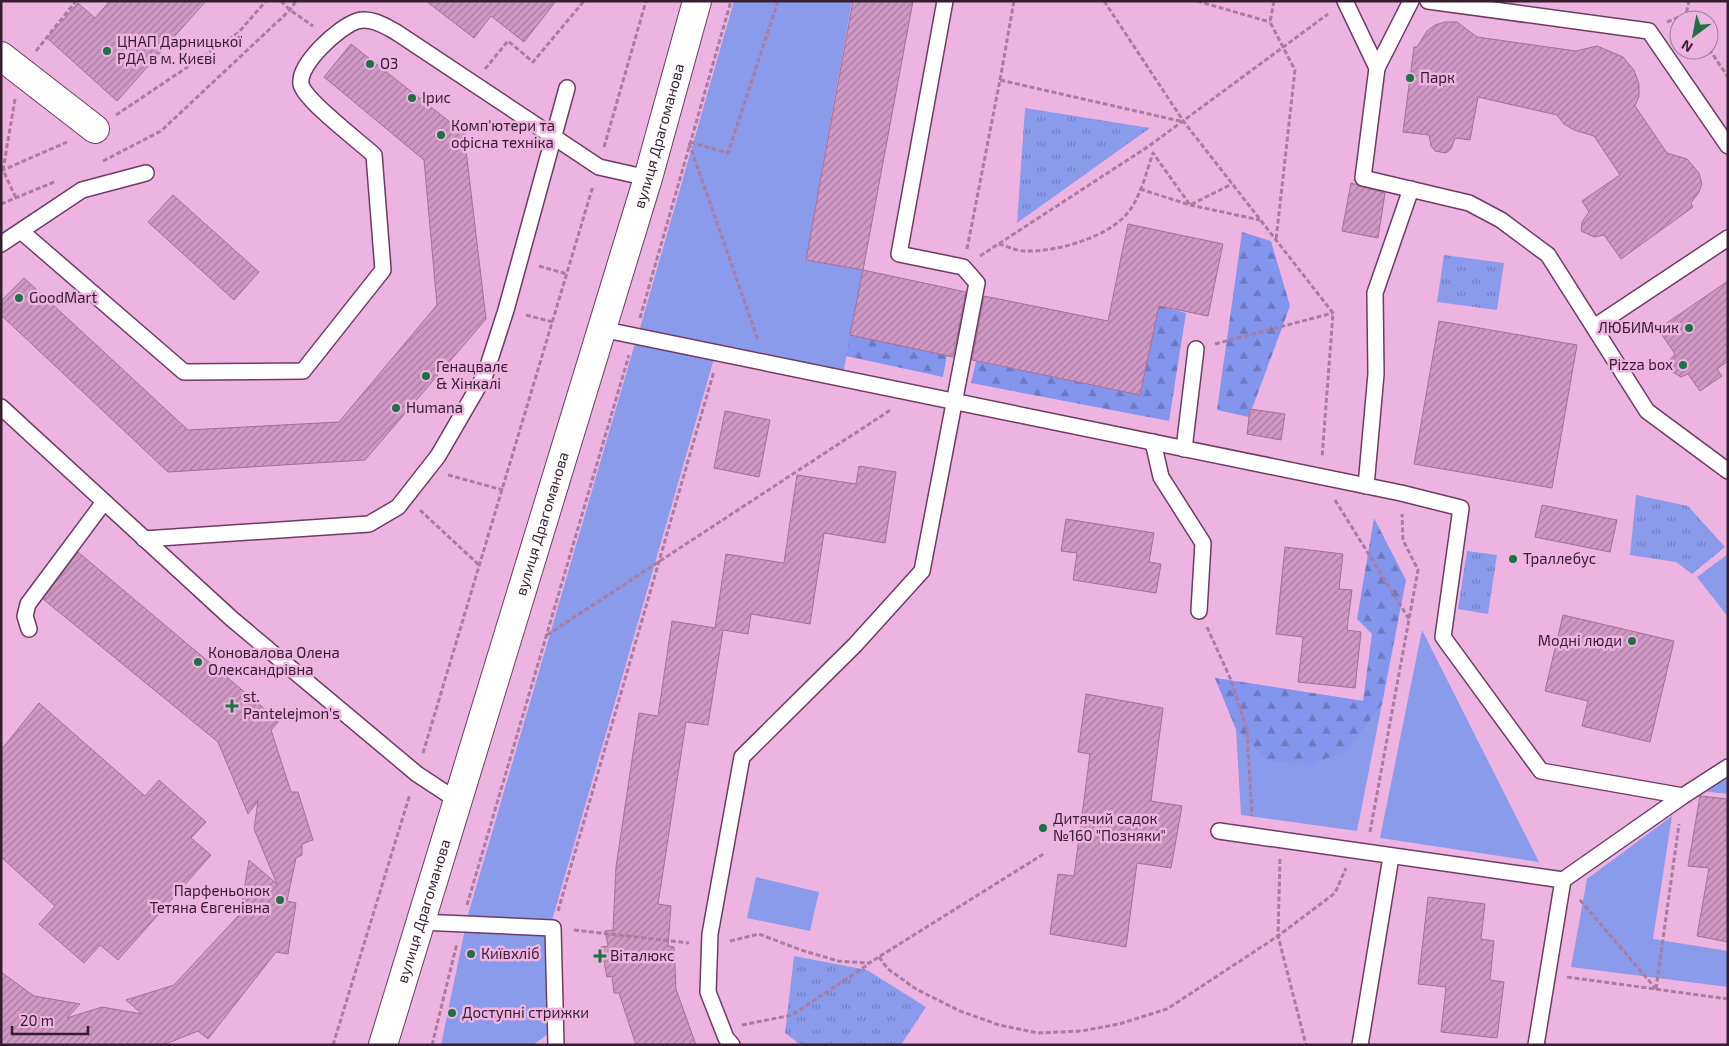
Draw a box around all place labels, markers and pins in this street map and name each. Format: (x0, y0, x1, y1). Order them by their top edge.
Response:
place label: ЦНАП Дарницької РДА в м. Києві (117, 32, 242, 67)
marker: ЦНАП Дарницької РДА в м. Києві (101, 45, 113, 57)
place label: O3 (380, 54, 398, 72)
marker: O3 (364, 58, 376, 70)
place label: Парк (1420, 68, 1455, 86)
marker: Парк (1404, 72, 1416, 84)
place label: Ірис (422, 88, 451, 106)
marker: Ірис (406, 92, 418, 104)
place label: Комп'ютери та офісна техніка (451, 116, 555, 151)
marker: Комп'ютери та офісна техніка (435, 129, 447, 141)
place label: GoodMart (29, 288, 97, 306)
marker: GoodMart (13, 292, 25, 304)
place label: ЛЮБИМчик (1598, 318, 1679, 336)
marker: ЛЮБИМчик (1683, 322, 1695, 334)
place label: Pizza box (1609, 355, 1673, 373)
place label: Генацвалє & Хінкалі (436, 357, 508, 392)
marker: Pizza box (1677, 359, 1689, 371)
marker: Генацвалє & Хінкалі (420, 370, 432, 382)
place label: Humana (406, 398, 463, 416)
marker: Humana (390, 402, 402, 414)
place label: Траллебус (1523, 549, 1596, 568)
marker: Траллебус (1507, 553, 1519, 565)
place label: Модні люди (1538, 631, 1622, 649)
marker: Модні люди (1626, 635, 1638, 647)
place label: Коновалова Олена Олександрівна (208, 643, 340, 678)
marker: Коновалова Олена Олександрівна (192, 656, 204, 668)
place label: st. Pantelejmon's (243, 687, 340, 723)
marker: st. Pantelejmon's (225, 699, 239, 713)
place label: Дитячий садок №160 "Позняки" (1053, 809, 1166, 844)
marker: Дитячий садок №160 "Позняки" (1037, 822, 1049, 834)
place label: Парфеньонок Тетяна Євгенівна (150, 881, 270, 916)
marker: Парфеньонок Тетяна Євгенівна (274, 894, 286, 906)
place label: Київхліб (481, 944, 540, 962)
place label: Віталюкс (610, 946, 674, 964)
marker: Київхліб (465, 948, 477, 960)
marker: Віталюкс (594, 950, 606, 962)
place label: Доступні стрижки (462, 1003, 589, 1022)
marker: Доступні стрижки (446, 1007, 458, 1019)

